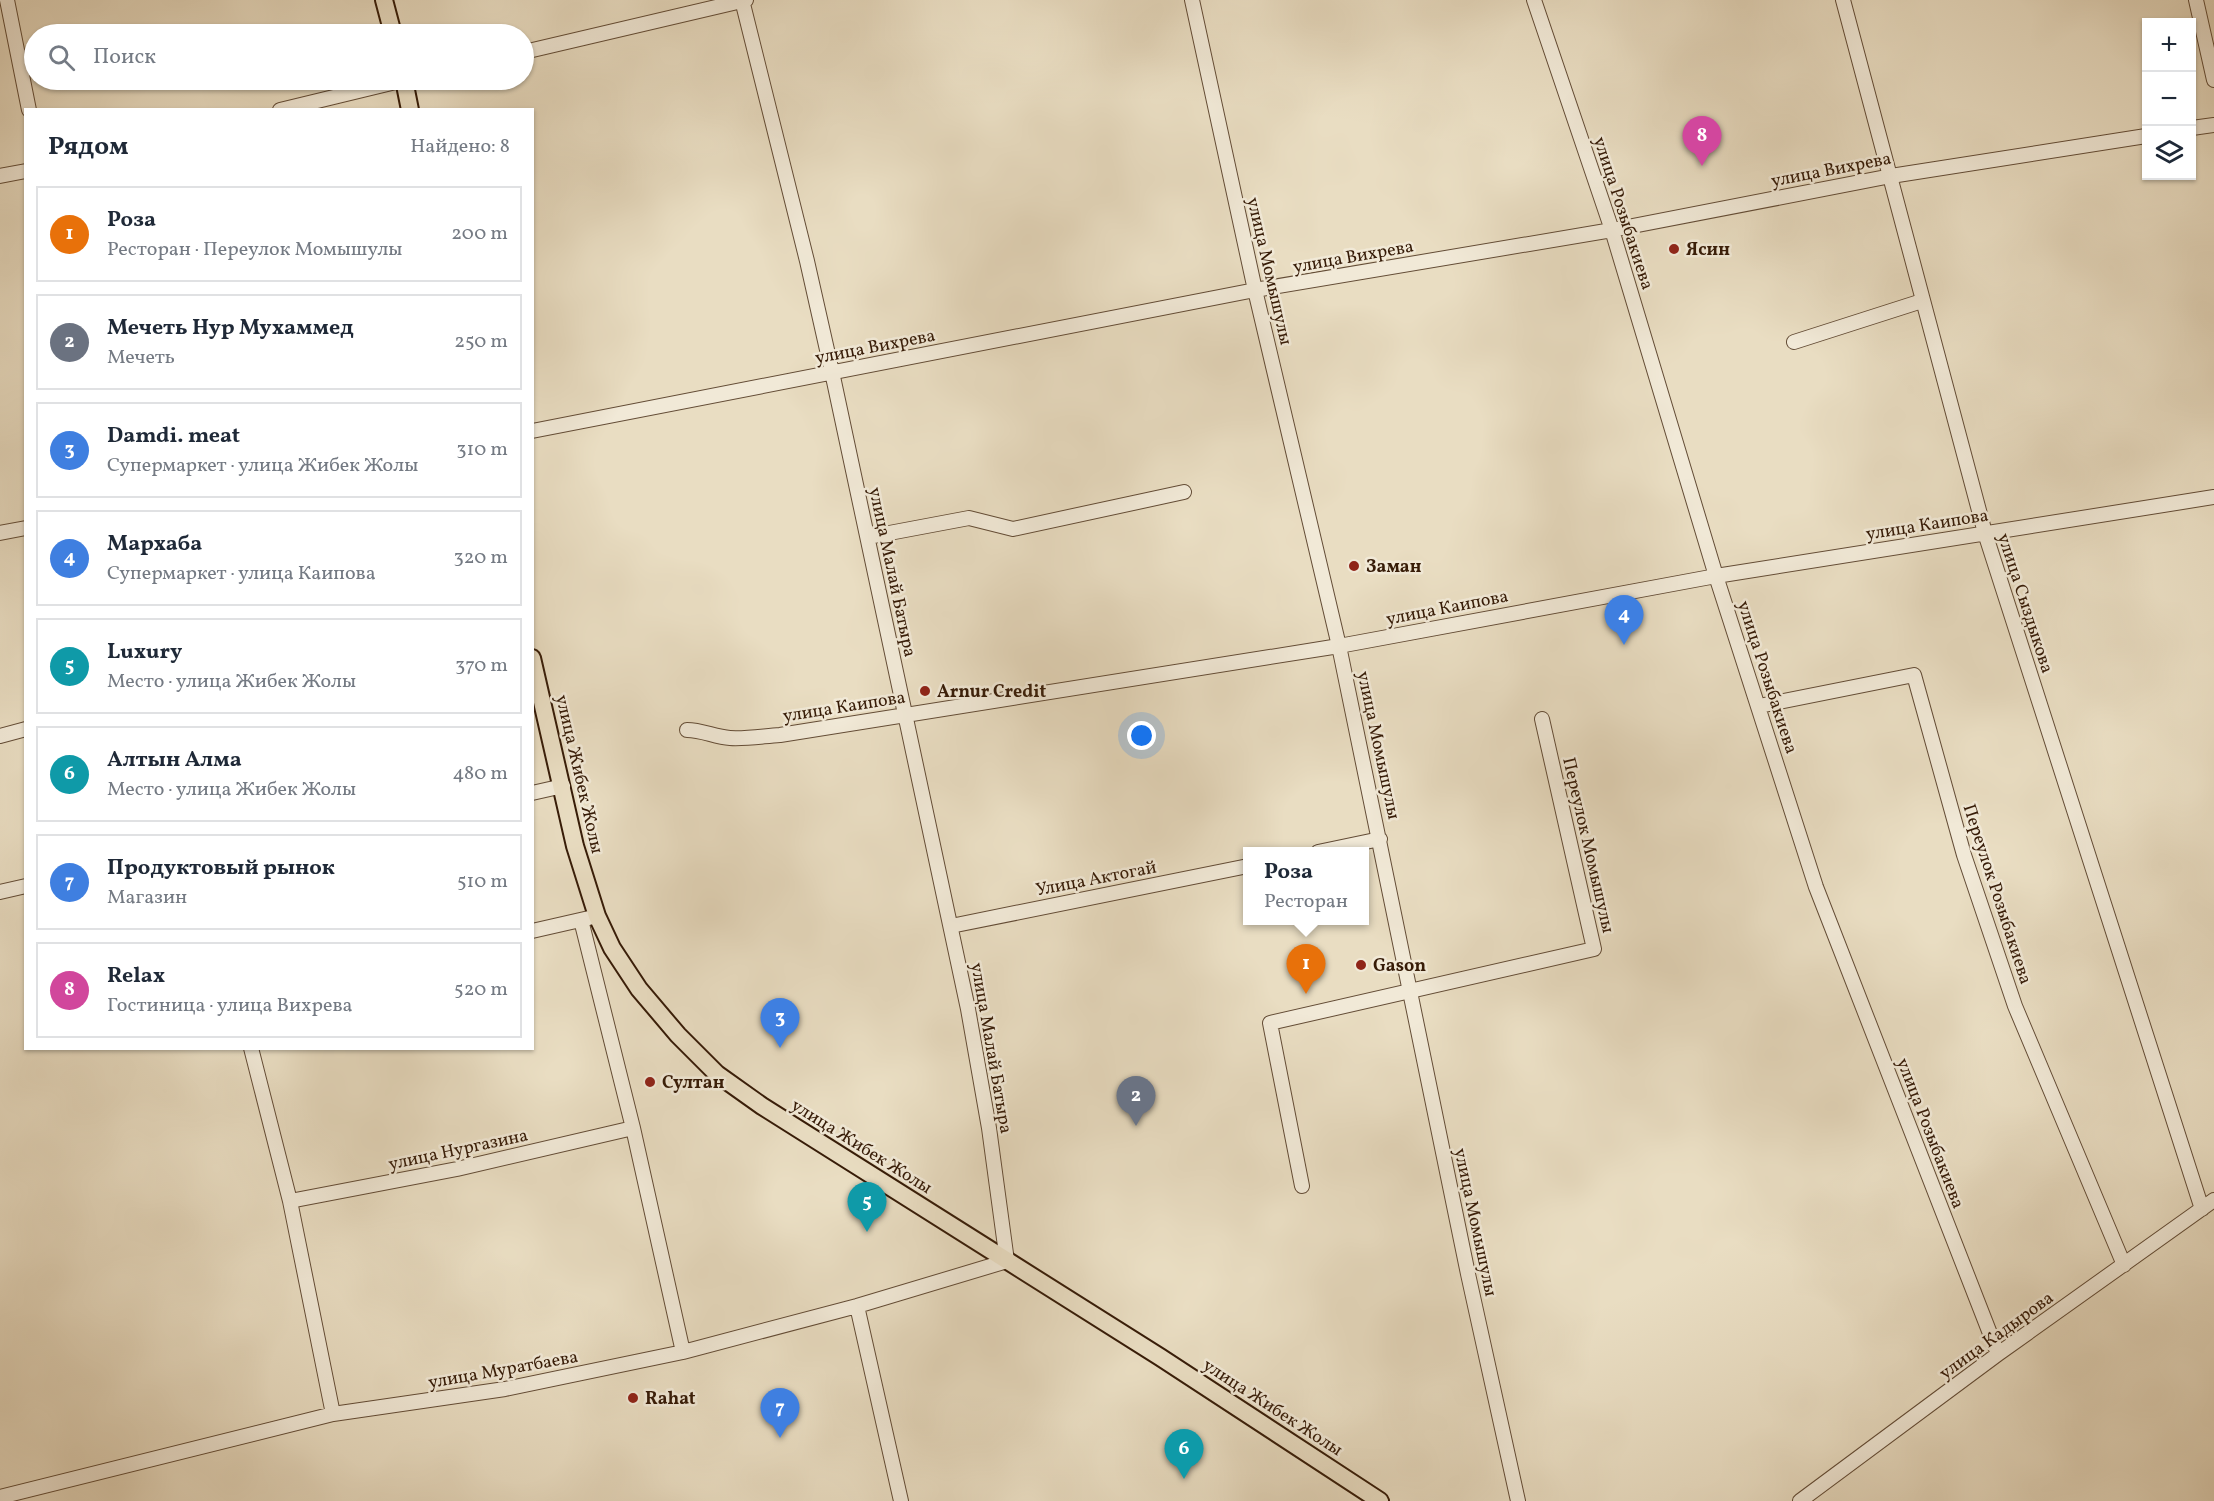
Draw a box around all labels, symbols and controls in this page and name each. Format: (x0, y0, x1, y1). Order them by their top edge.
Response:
map controls (2142, 18, 2196, 180)
button: + (2142, 18, 2196, 72)
search box (24, 24, 534, 90)
icon: search (45, 41, 78, 74)
text: Поиск (93, 42, 156, 73)
button: − (2142, 72, 2196, 126)
pin: 8 (1682, 116, 1722, 166)
button: layers (2142, 126, 2196, 180)
text: Рядом (48, 129, 128, 165)
text: Найдено: 8 (410, 133, 510, 161)
street label: улица Розыбакиева (1586, 134, 1659, 293)
street label: улица Вихрева (1769, 147, 1894, 194)
street label: улица Момышулы (1239, 195, 1298, 348)
text: Роза (107, 205, 156, 236)
text: 1 (65, 220, 74, 248)
text: 200 m (451, 220, 508, 248)
street label: улица Вихрева (1291, 235, 1416, 280)
text: Ресторан · Переулок Момышулы (107, 236, 402, 264)
place label: Ясин (1686, 238, 1730, 263)
marker: Ясин (1667, 242, 1681, 256)
text: Мечеть Нур Мухаммед (107, 313, 354, 344)
street label: улица Вихрева (813, 324, 938, 371)
text: 2 (64, 328, 75, 356)
text: 250 m (454, 328, 508, 356)
text: Мечеть (107, 344, 175, 372)
text: Damdi. meat (107, 421, 240, 452)
text: 3 (64, 436, 75, 464)
text: 310 m (456, 436, 508, 464)
text: Супермаркет · улица Жибек Жолы (107, 452, 418, 480)
street label: улица Малай Батыра (861, 485, 922, 660)
street label: улица Каипова (1864, 503, 1990, 548)
text: Мархаба (107, 529, 202, 560)
street label: улица Сыздыкова (1990, 530, 2059, 677)
text: 4 (63, 544, 76, 572)
text: 320 m (453, 544, 508, 572)
place label: Заман (1366, 555, 1422, 580)
marker: Заман (1347, 559, 1361, 573)
text: Супермаркет · улица Каипова (107, 560, 376, 588)
street label: улица Каипова (1384, 584, 1511, 633)
pin: 4 (1604, 596, 1644, 645)
street label: улица Розыбакиева (1730, 598, 1803, 757)
text: Luxury (107, 637, 182, 668)
text: 5 (65, 652, 74, 680)
text: 370 m (455, 652, 508, 680)
text: Место · улица Жибек Жолы (107, 668, 356, 696)
street label: улица Момышулы (1350, 669, 1406, 822)
place label: Arnur Credit (937, 680, 1047, 705)
marker: Arnur Credit (918, 684, 932, 698)
street label: улица Каипова (781, 685, 907, 730)
street label: улица Жибек Жолы (548, 692, 609, 857)
your location (1127, 721, 1156, 750)
text: Алтын Алма (107, 745, 242, 776)
street label: Переулок Момышулы (1555, 755, 1620, 936)
text: 6 (64, 760, 75, 788)
text: 480 m (453, 760, 508, 788)
text: Место · улица Жибек Жолы (107, 776, 356, 804)
street label: Переулок Розыбакиева (1956, 801, 2038, 988)
popup (1243, 847, 1369, 925)
text: Продуктовый рынок (107, 853, 335, 884)
street label: Улица Актогай (1034, 856, 1159, 903)
text: Роза (1264, 857, 1313, 888)
text: 7 (65, 868, 74, 896)
text: 510 m (457, 868, 508, 896)
text: Магазин (107, 884, 187, 912)
text: Ресторан (1264, 888, 1348, 916)
pin: 1 (1286, 944, 1326, 994)
place label: Gason (1373, 954, 1426, 979)
marker: Gason (1354, 958, 1368, 972)
text: Relax (107, 961, 165, 992)
street label: улица Малай Батыра (963, 961, 1018, 1136)
text: 8 (64, 976, 75, 1004)
text: 520 m (454, 976, 508, 1004)
text: Гостиница · улица Вихрева (107, 992, 353, 1020)
pin: 3 (760, 998, 800, 1048)
street label: улица Розыбакиева (1889, 1055, 1970, 1213)
place label: Султан (662, 1071, 725, 1096)
marker: Султан (643, 1075, 657, 1089)
pin: 2 (1116, 1076, 1156, 1126)
street label: улица Жибек Жолы (786, 1094, 937, 1201)
street label: улица Нургазина (386, 1123, 531, 1177)
street label: улица Момышулы (1447, 1146, 1503, 1299)
pin: 5 (848, 1182, 886, 1232)
street label: улица Кадырова (1935, 1286, 2059, 1386)
street label: улица Муратбаева (426, 1345, 580, 1396)
street label: улица Жибек Жолы (1197, 1354, 1347, 1463)
place label: Rahat (645, 1387, 696, 1412)
pin: 7 (760, 1388, 800, 1438)
marker: Rahat (626, 1391, 640, 1405)
pin: 6 (1164, 1430, 1204, 1479)

